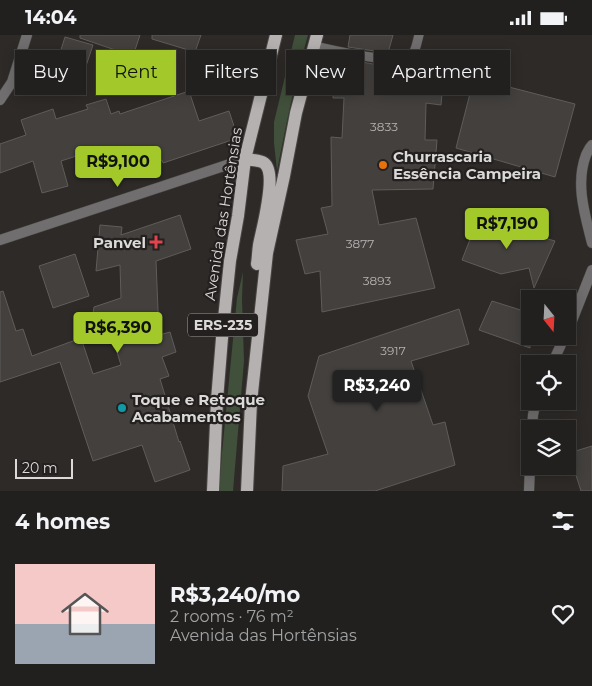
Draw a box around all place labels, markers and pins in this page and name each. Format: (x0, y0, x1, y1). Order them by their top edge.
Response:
pin: R$9,100 (72, 145, 164, 188)
place label: Churrascaria Essência Campeira (393, 147, 541, 183)
marker: Churrascaria Essência Campeira (377, 159, 389, 171)
pin: R$7,190 (461, 207, 553, 250)
place label: Panvel (93, 233, 146, 252)
marker: Panvel (150, 236, 162, 248)
pin: R$6,390 (72, 311, 164, 354)
pin: R$3,240 (331, 369, 423, 412)
place label: Toque e Retoque Acabamentos (131, 390, 265, 426)
marker: Toque e Retoque Acabamentos (116, 402, 128, 414)

